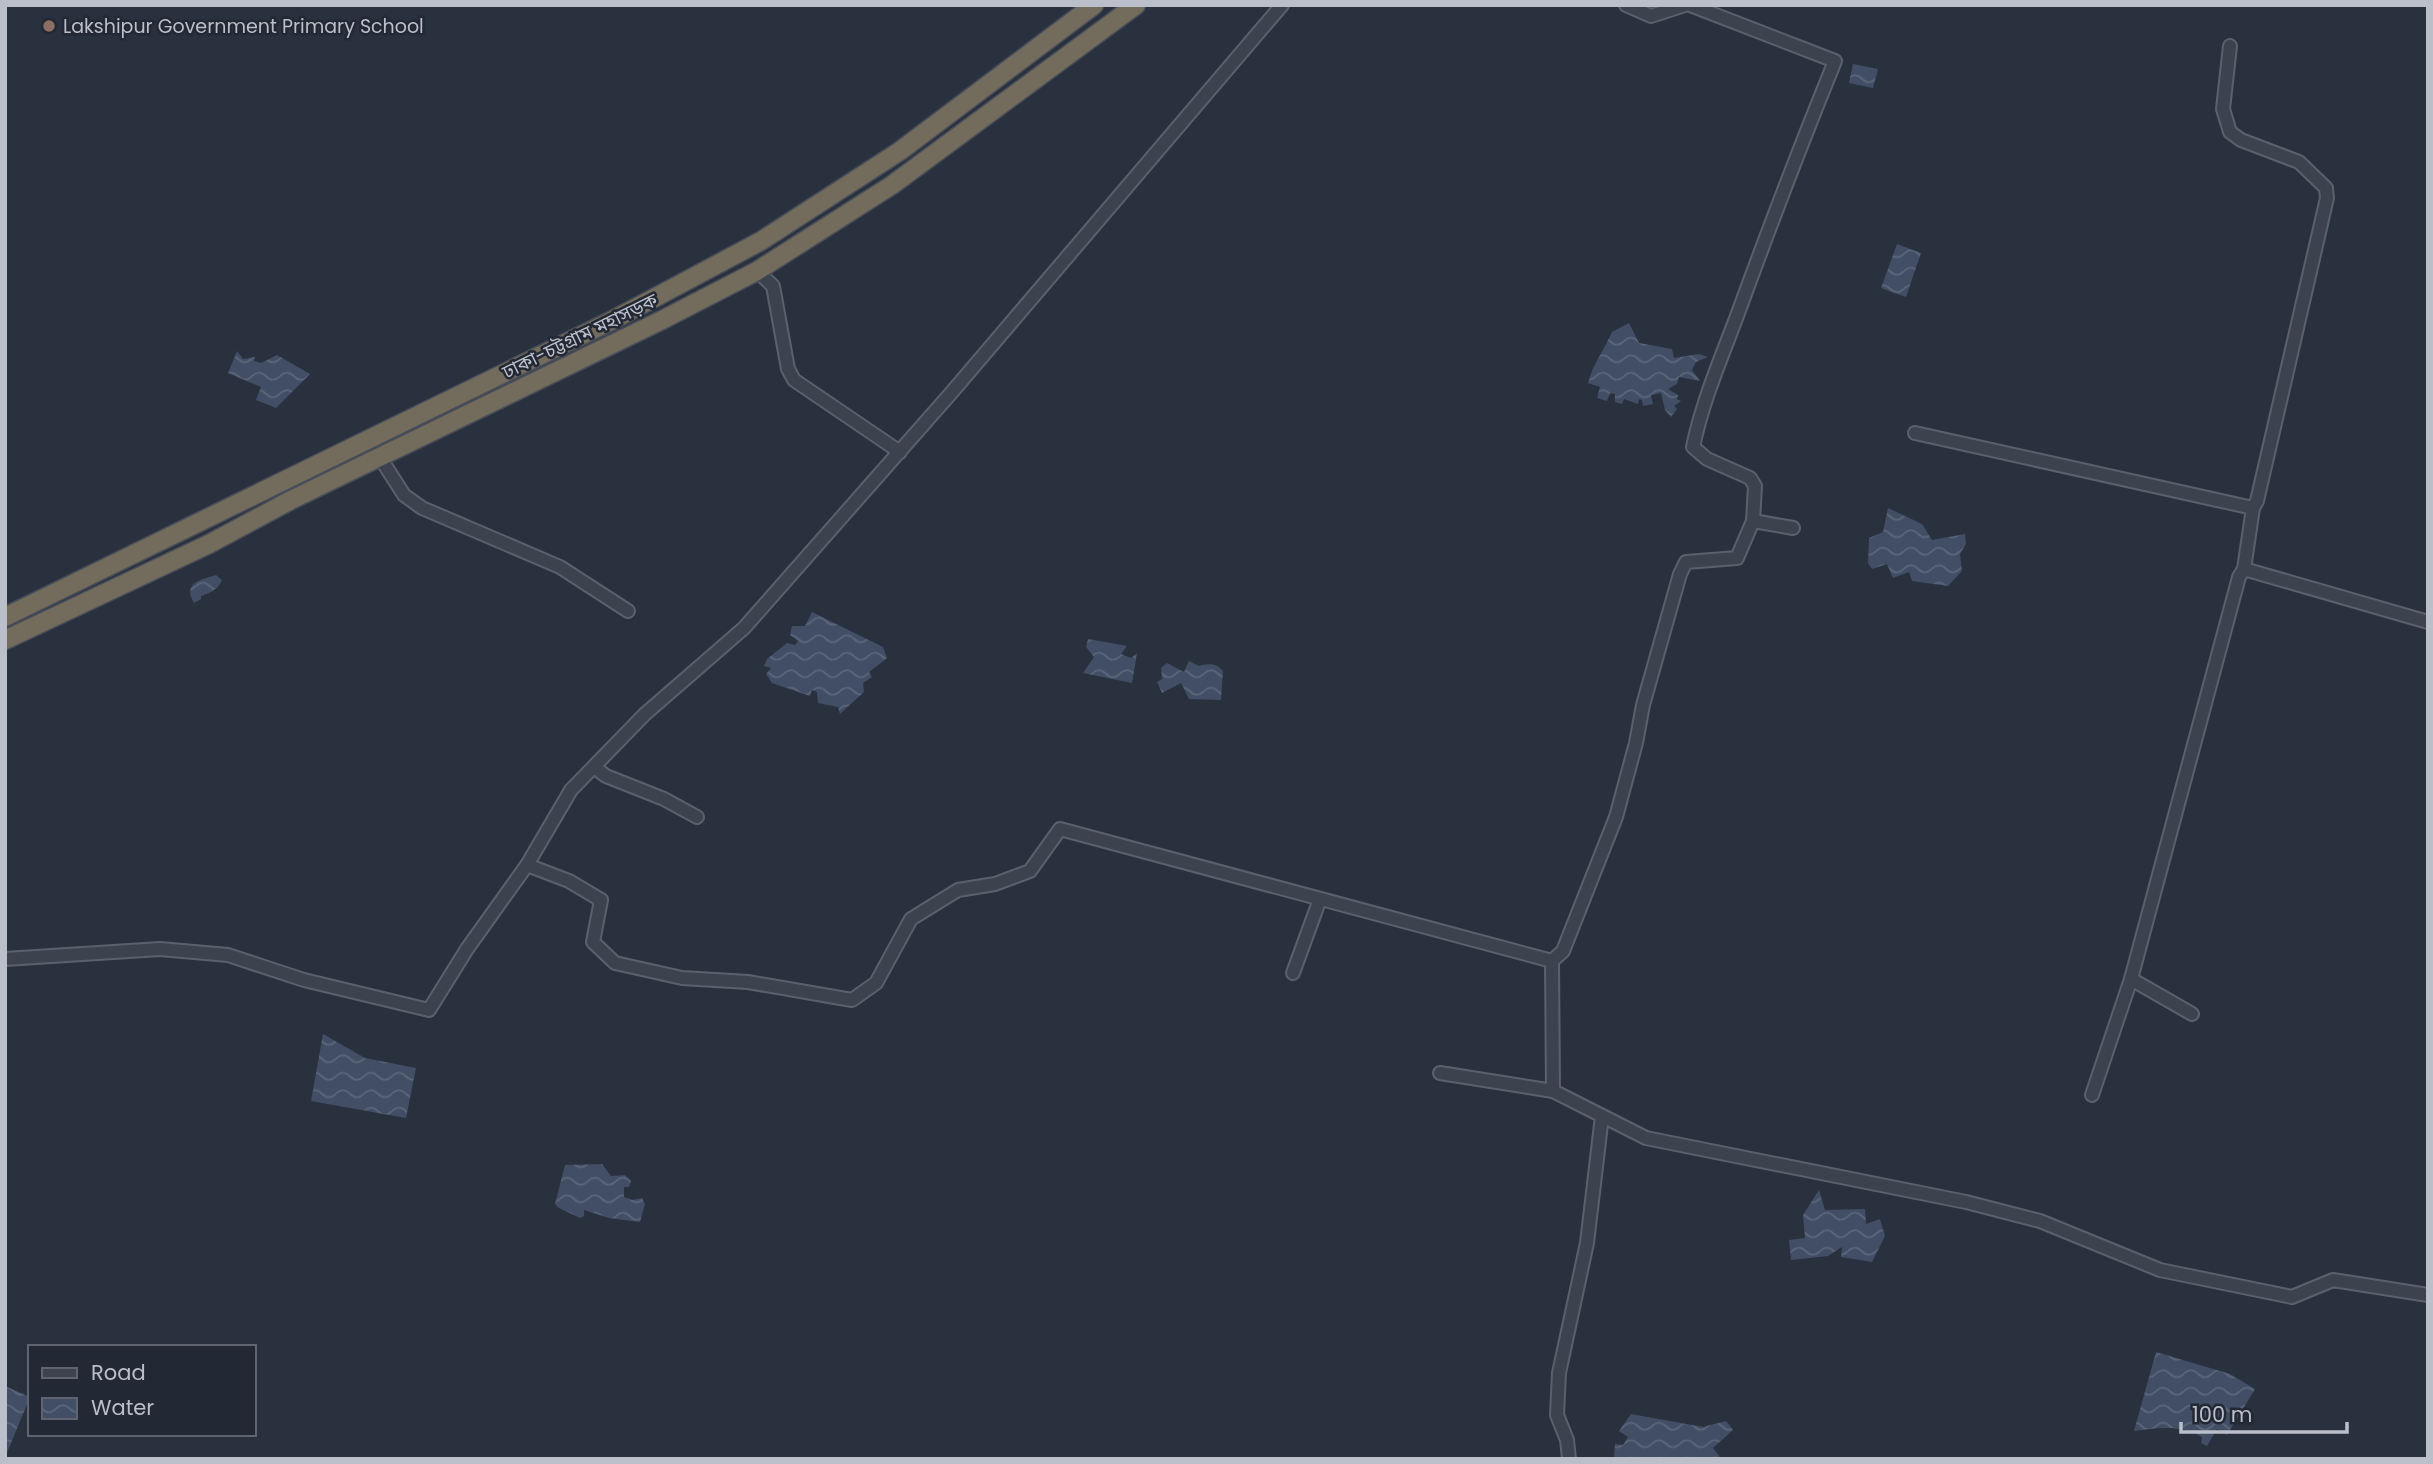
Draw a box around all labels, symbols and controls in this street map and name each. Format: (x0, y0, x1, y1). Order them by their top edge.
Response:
place label: Lakshipur Government Primary School (63, 13, 424, 40)
marker: Lakshipur Government Primary School (41, 18, 57, 34)
street label: ঢাকা-চট্টগ্রাম মহাসড়ক (497, 286, 663, 386)
legend (28, 1345, 256, 1436)
text: Road (91, 1358, 146, 1387)
scale bar (2181, 1390, 2347, 1434)
text: Water (91, 1393, 154, 1422)
text: 100 m (2192, 1400, 2252, 1429)

